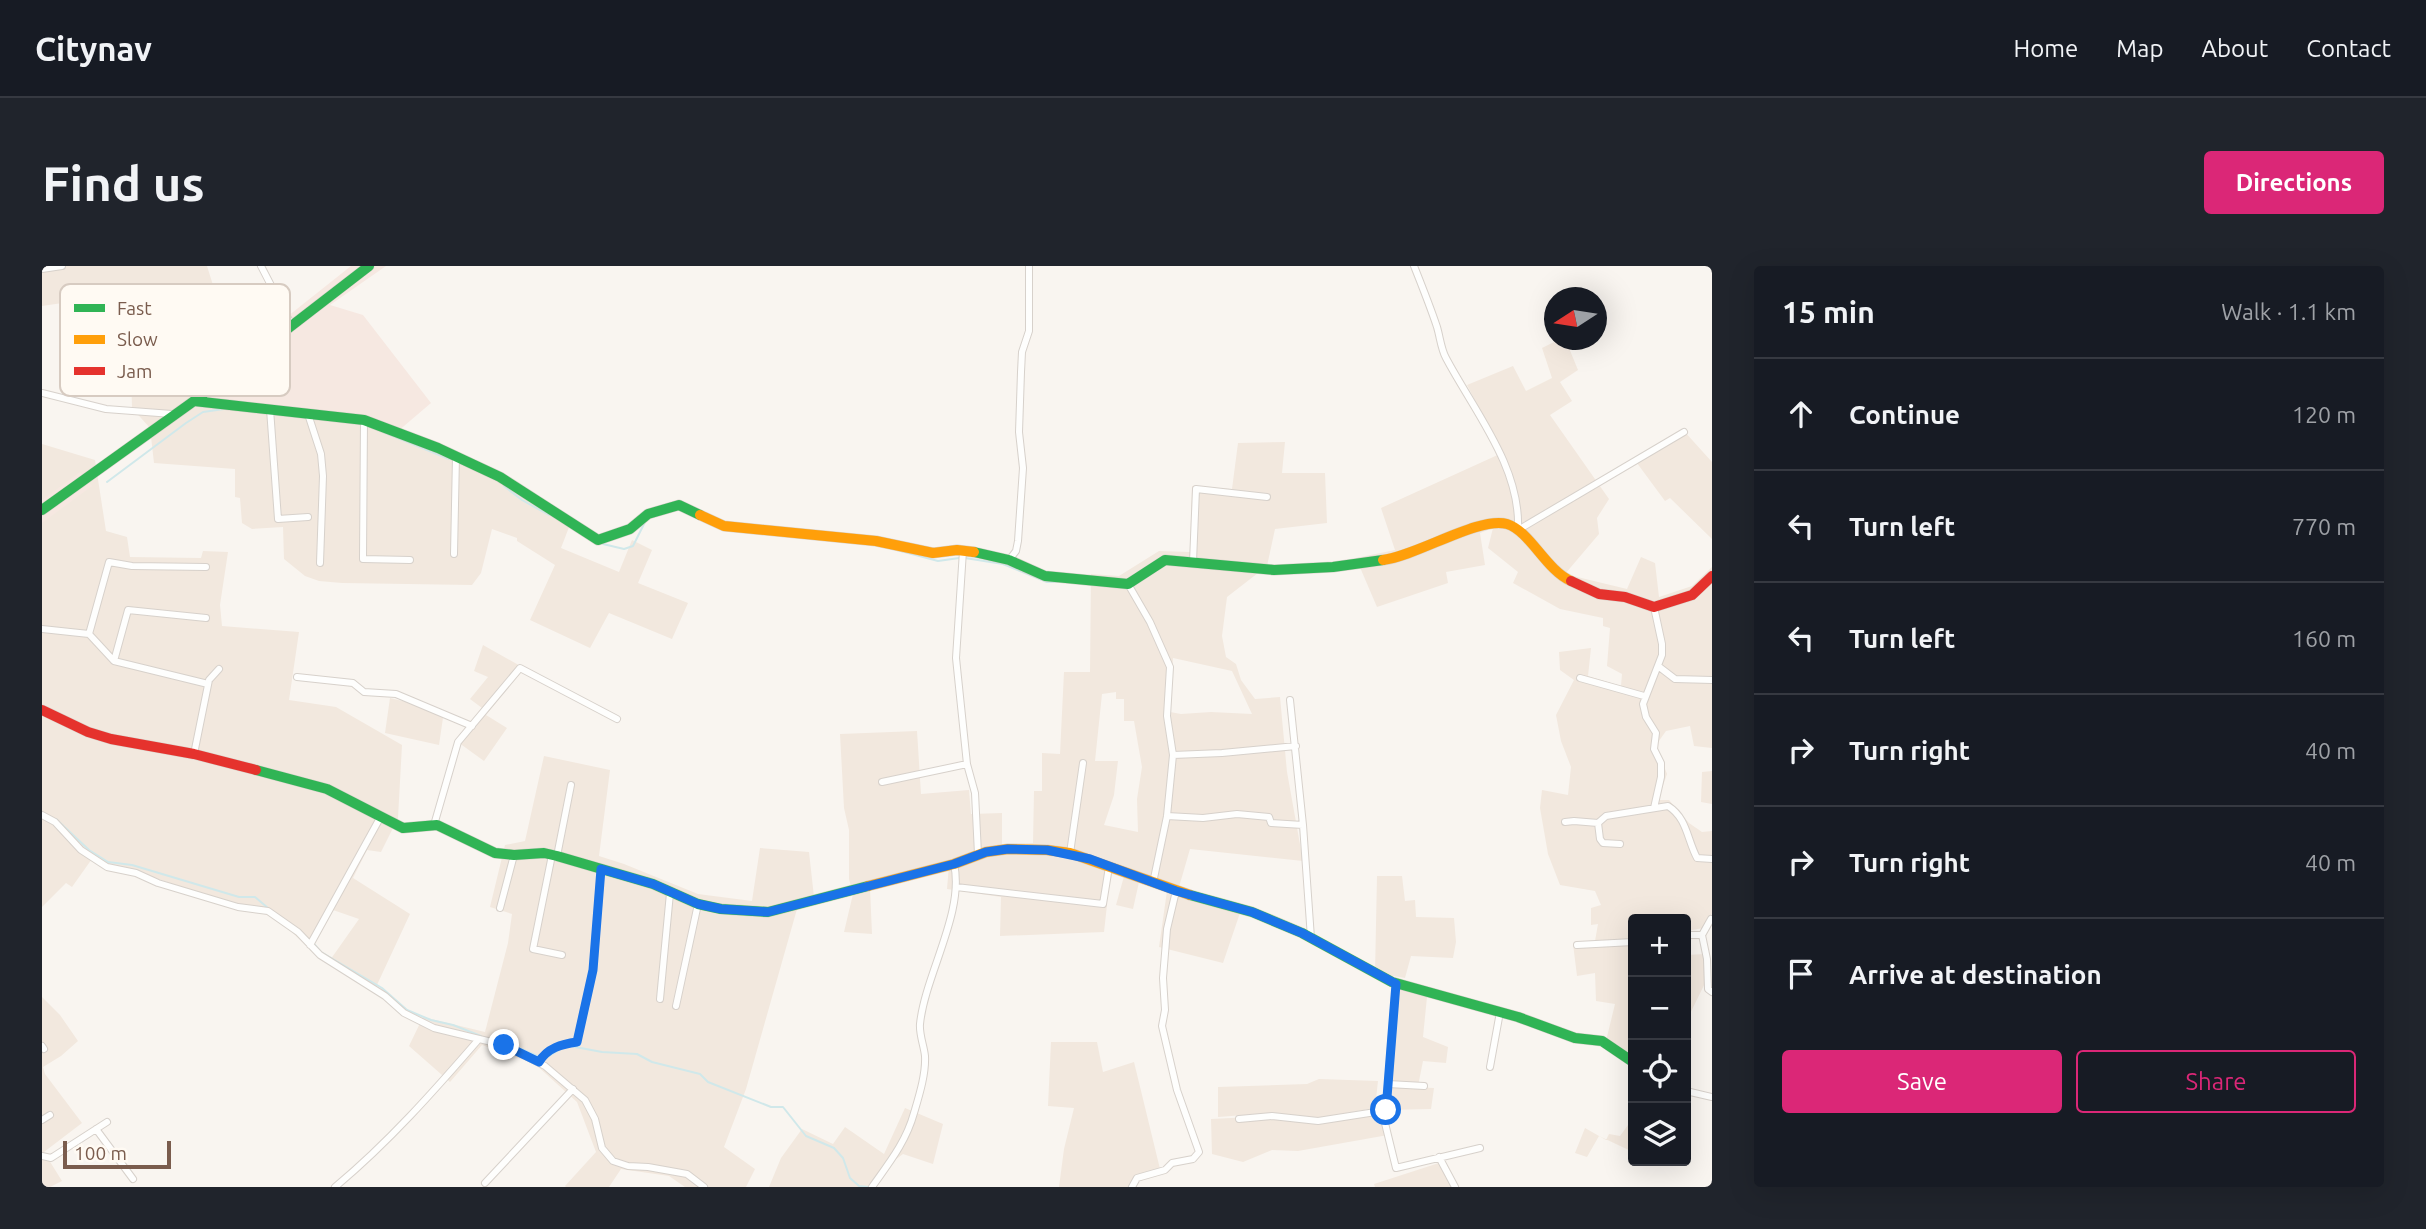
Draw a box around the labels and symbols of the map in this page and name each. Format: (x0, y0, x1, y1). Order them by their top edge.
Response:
legend (60, 284, 290, 396)
north arrow (1544, 287, 1607, 350)
text: Fast (117, 297, 152, 319)
text: Slow (117, 328, 158, 350)
text: Jam (117, 360, 153, 382)
route end (488, 1029, 519, 1060)
route start (1370, 1094, 1401, 1125)
scale bar (63, 1138, 172, 1170)

